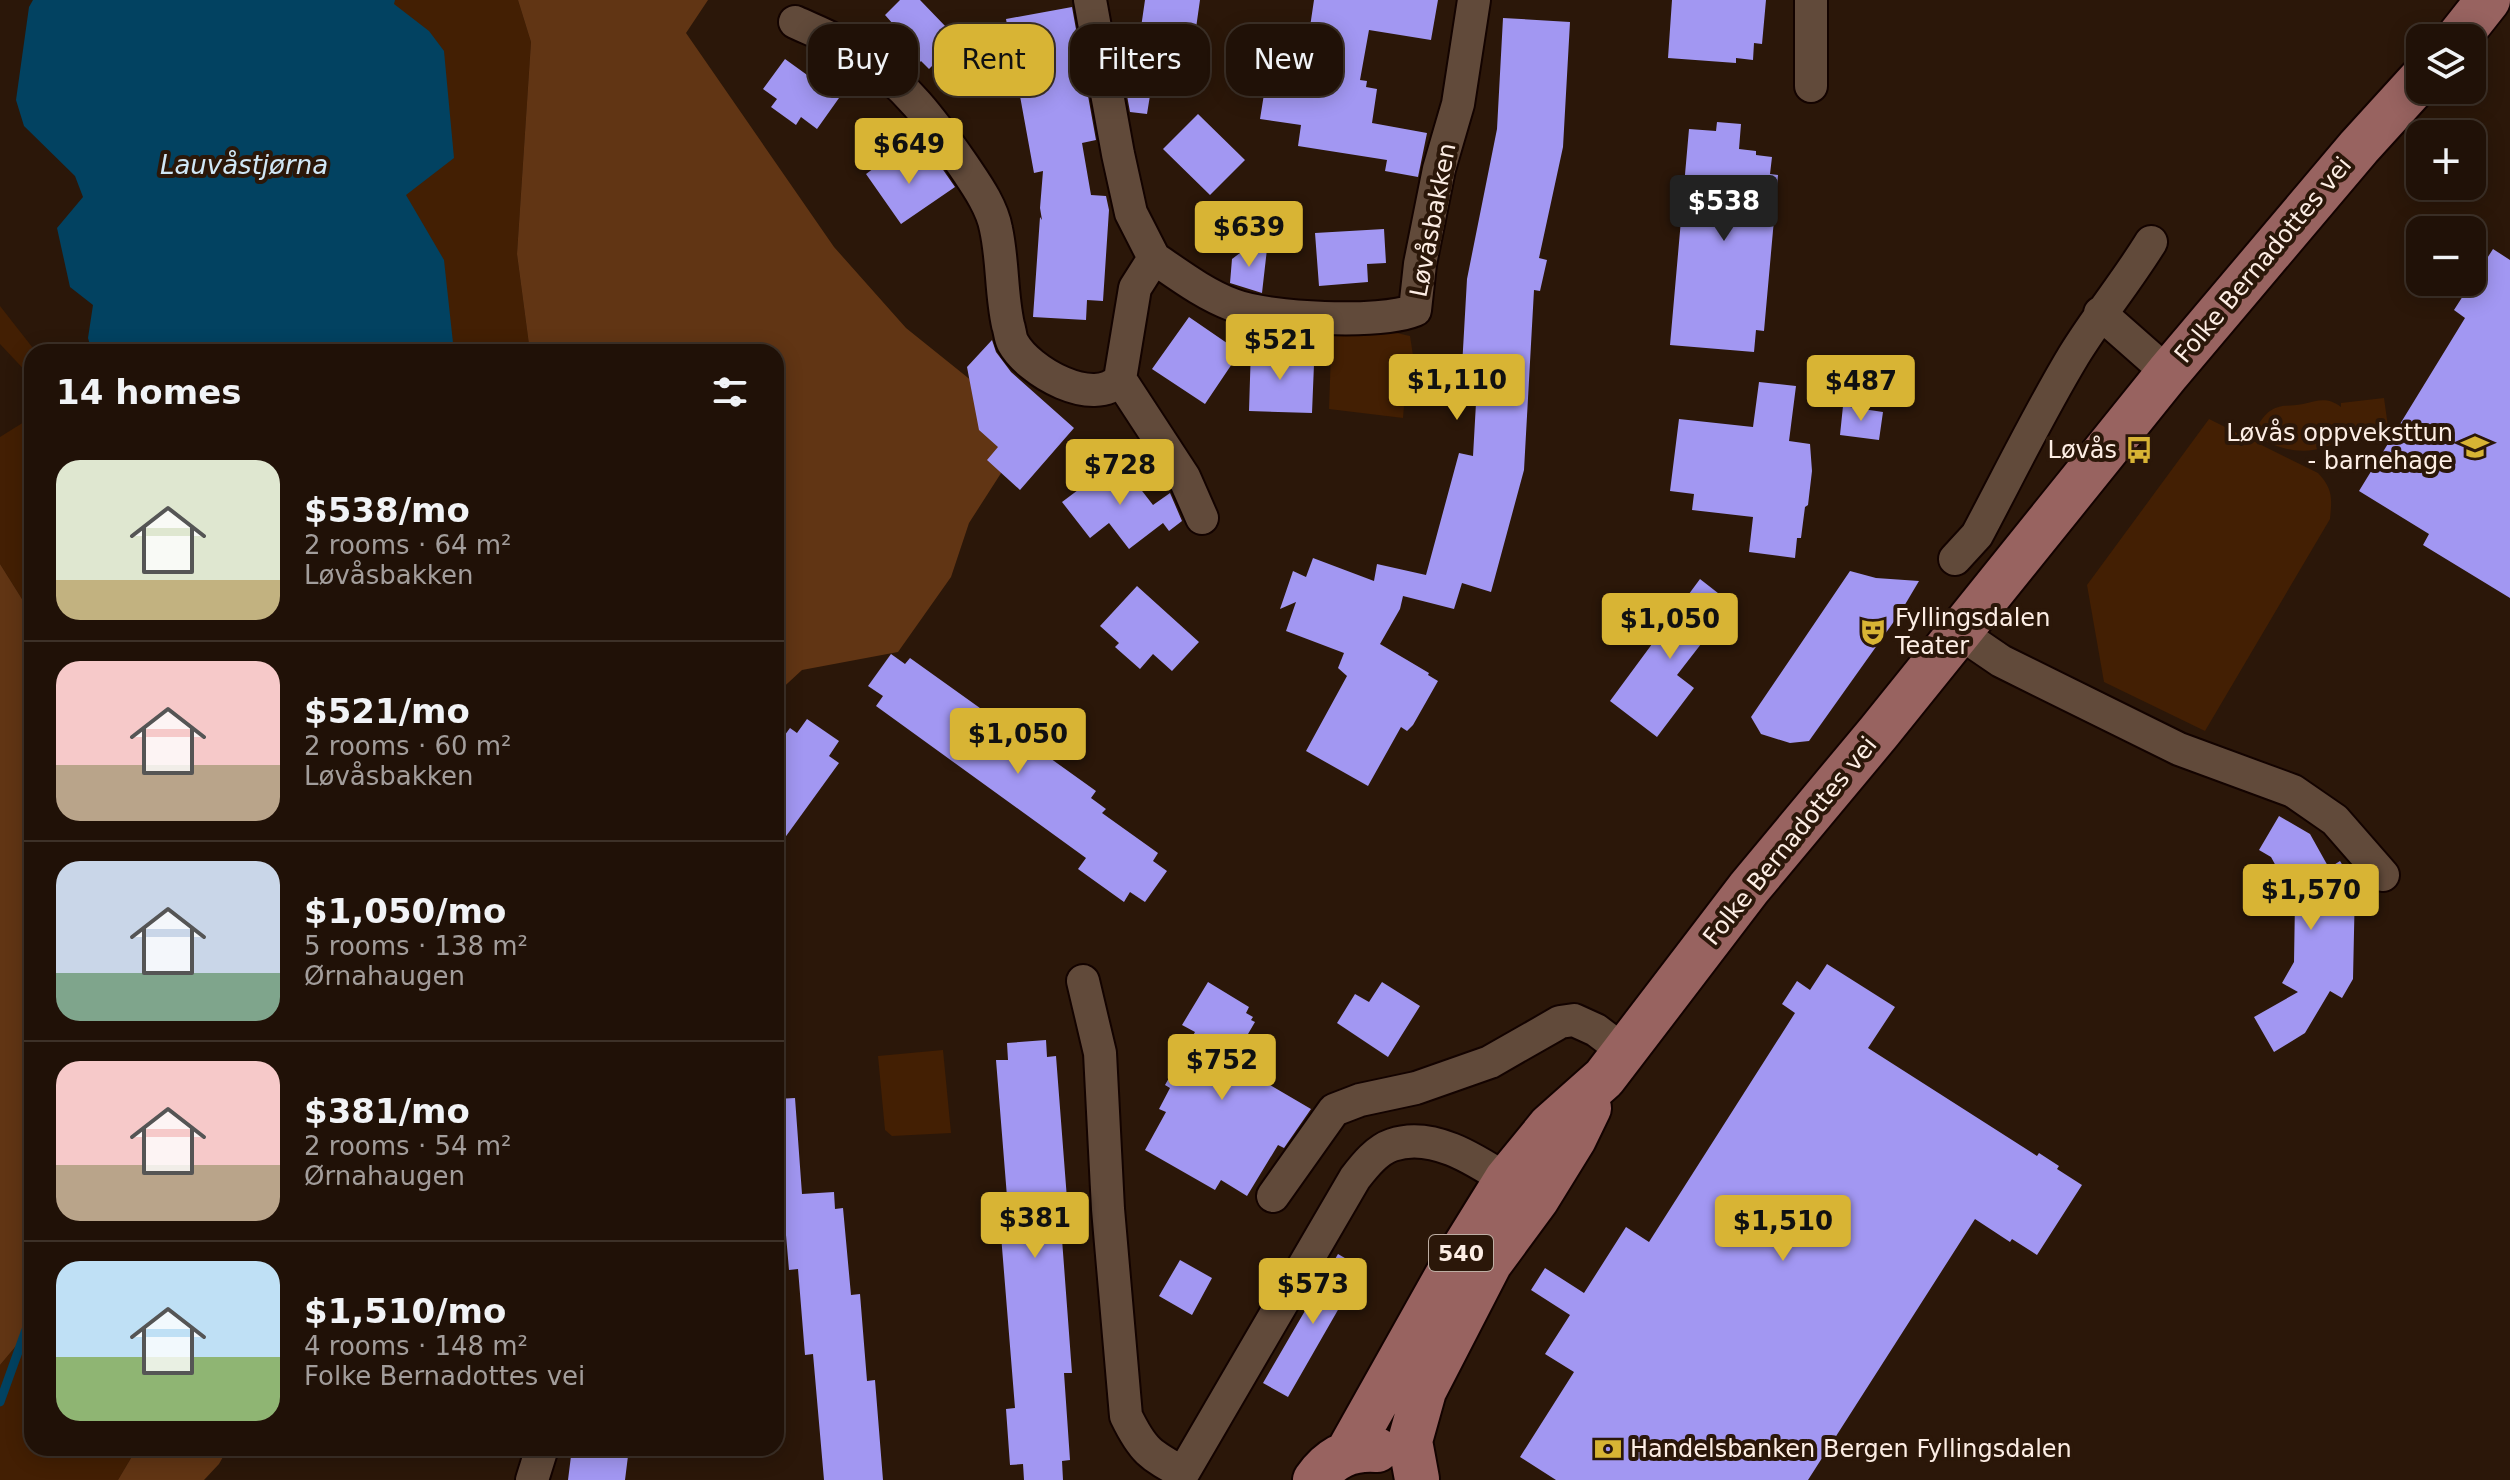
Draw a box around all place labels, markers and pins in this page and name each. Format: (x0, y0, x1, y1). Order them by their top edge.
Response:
pin: $649 (862, 118, 956, 186)
pin: $538 (1677, 175, 1771, 243)
pin: $639 (1202, 201, 1296, 269)
pin: $521 (1233, 314, 1327, 382)
pin: $1,110 (1392, 354, 1522, 422)
pin: $487 (1814, 355, 1908, 423)
place label: Løvås oppveksttun - barnehage (2226, 418, 2453, 475)
school or university icon: Løvås oppveksttun - barnehage (2460, 432, 2490, 462)
place label: Løvås (2048, 435, 2117, 464)
bus stop icon: Løvås (2124, 435, 2154, 465)
pin: $728 (1073, 439, 1167, 507)
pin: $1,050 (1605, 593, 1735, 661)
place label: Fyllingsdalen Teater (1894, 604, 2050, 660)
theatre icon: Fyllingsdalen Teater (1858, 617, 1888, 647)
pin: $1,050 (953, 708, 1083, 776)
pin: $1,570 (2246, 864, 2376, 932)
pin: $752 (1175, 1034, 1269, 1102)
pin: $381 (988, 1192, 1082, 1260)
pin: $1,510 (1718, 1195, 1848, 1263)
pin: $573 (1266, 1258, 1360, 1326)
bank icon: Handelsbanken Bergen Fyllingsdalen (1593, 1434, 1623, 1464)
place label: Handelsbanken Bergen Fyllingsdalen (1630, 1435, 2072, 1463)

